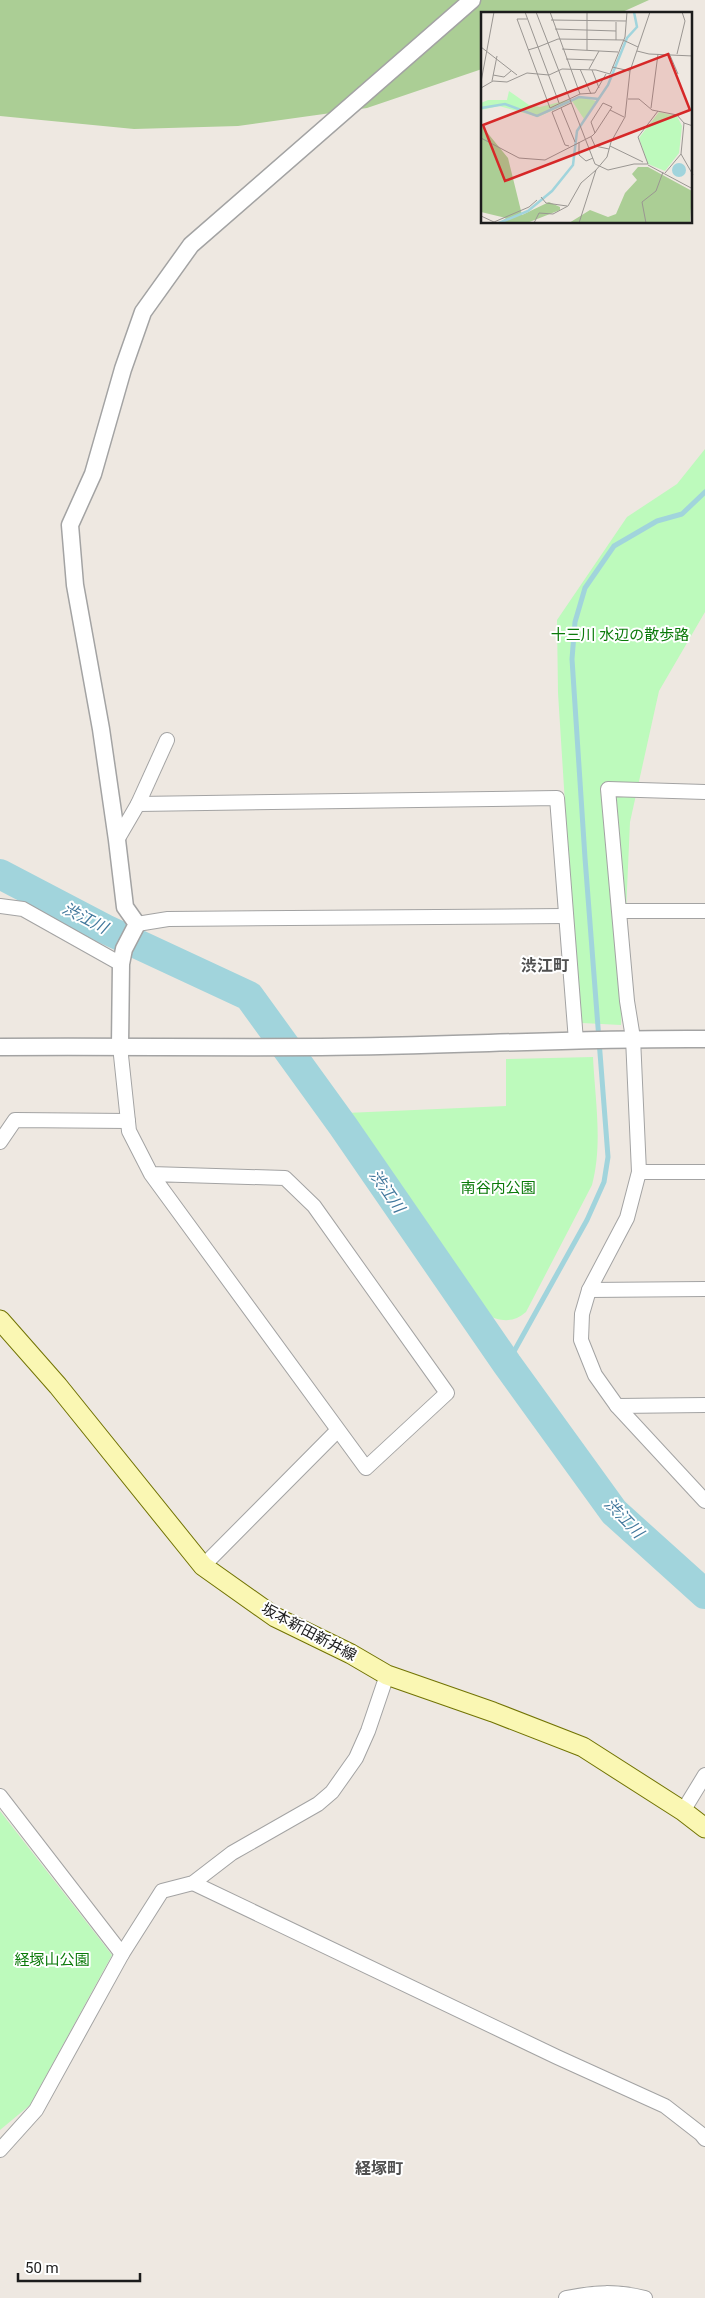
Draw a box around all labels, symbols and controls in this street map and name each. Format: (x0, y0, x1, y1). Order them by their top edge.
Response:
inset map (481, 12, 692, 224)
park label: 十三川 水辺の散歩路 (551, 626, 689, 644)
water label: 渋江川 (59, 899, 112, 938)
district label: 渋江町 (521, 956, 569, 975)
water label: 渋江川 (365, 1166, 410, 1218)
park label: 南谷内公園 (460, 1179, 536, 1197)
water label: 渋江川 (600, 1494, 649, 1543)
street label: 坂本新田新井線 (258, 1599, 360, 1665)
park label: 経塚山公園 (14, 1951, 90, 1969)
district label: 経塚町 (355, 2159, 403, 2178)
scale bar (18, 2250, 140, 2282)
text: 50 m (25, 2259, 59, 2277)

